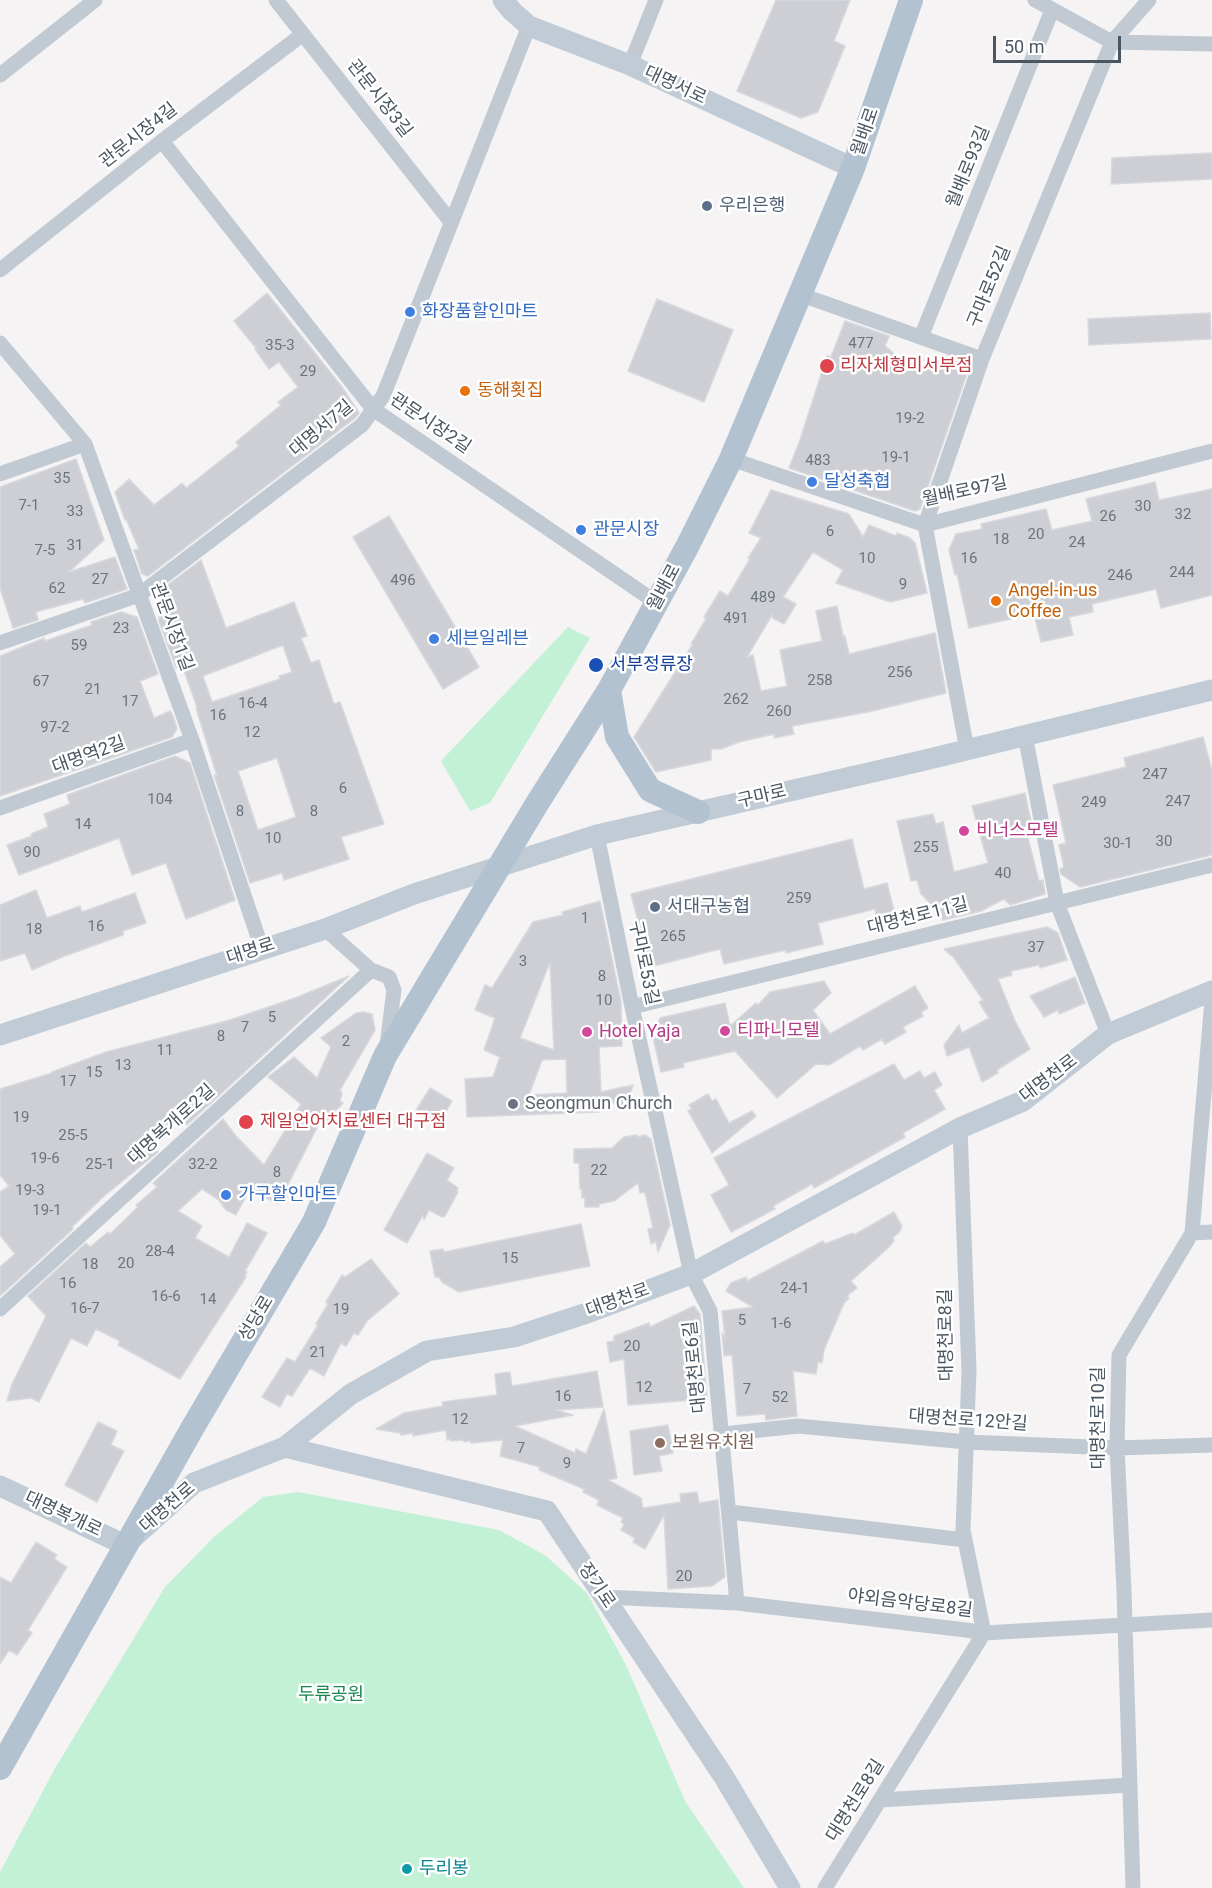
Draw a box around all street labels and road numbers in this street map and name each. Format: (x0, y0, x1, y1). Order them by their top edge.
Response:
street label: 관문시장3길 (342, 56, 416, 142)
street label: 대명서로 (640, 62, 710, 110)
street label: 관문시장4길 (96, 99, 182, 173)
street label: 월배로 (848, 105, 884, 159)
street label: 월배로93길 (943, 123, 995, 211)
street label: 구마로52길 (964, 243, 1016, 331)
street label: 관문시장2길 (385, 389, 475, 459)
street label: 대명서7길 (286, 396, 358, 462)
street label: 월배로97길 (920, 472, 1010, 512)
street label: 월배로 (644, 561, 686, 615)
street label: 관문시장1길 (145, 580, 197, 674)
street label: 대명역2길 (49, 733, 129, 779)
street label: 구마로 (735, 781, 789, 813)
street label: 대명천로11길 (865, 894, 971, 940)
street label: 구마로53길 (623, 918, 663, 1008)
street label: 대명로 (224, 934, 278, 970)
street label: 대명천로 (1016, 1050, 1082, 1108)
street label: 대명복개로2길 (124, 1080, 220, 1170)
street label: 대명천로 (583, 1280, 653, 1322)
street label: 대명천로8길 (935, 1288, 959, 1382)
street label: 성당로 (235, 1292, 279, 1346)
street label: 대명천로6길 (680, 1320, 712, 1414)
street label: 대명천로10길 (1088, 1366, 1110, 1470)
street label: 대명천로12안길 (908, 1406, 1028, 1436)
street label: 대명천로 (136, 1478, 200, 1538)
street label: 대명복개로 (21, 1488, 105, 1542)
street label: 장기로 (573, 1559, 619, 1613)
street label: 야외음악당로8길 (846, 1586, 974, 1622)
street label: 대명천로8길 (822, 1756, 890, 1846)

